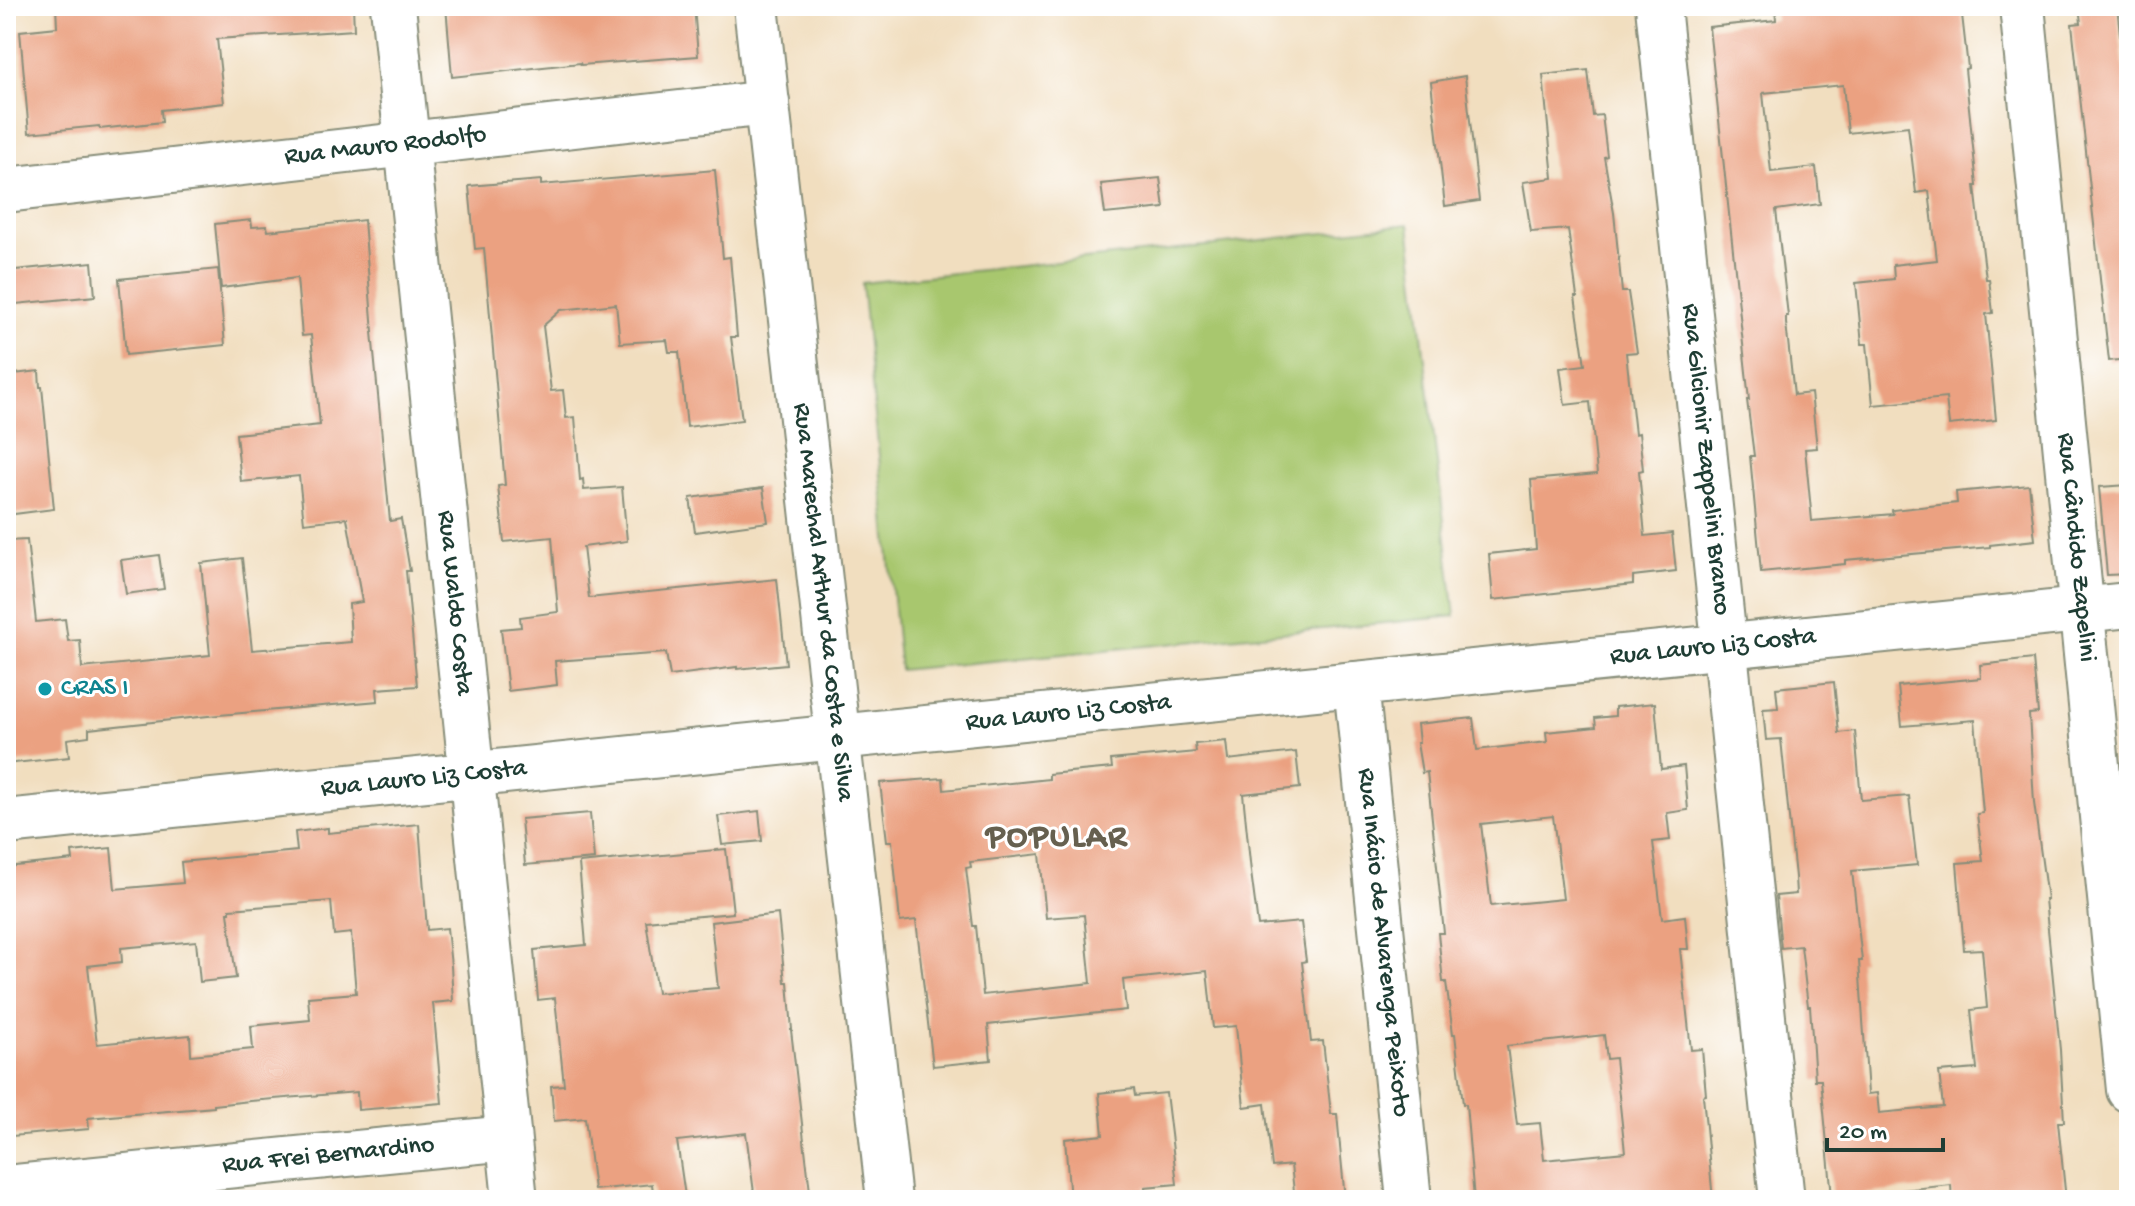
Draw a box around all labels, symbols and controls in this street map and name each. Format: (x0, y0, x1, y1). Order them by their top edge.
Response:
street label: Rua Mauro Rodolfo (283, 120, 488, 174)
street label: Rua Gilcionir Zappelini Branco (1674, 302, 1737, 617)
street label: Rua Marechal Arthur da Costa e Silva (785, 401, 860, 805)
street label: Rua Cândido Zapelini (2049, 431, 2102, 663)
street label: Rua Waldo Costa (429, 509, 479, 698)
street label: Rua Lauro Liz Costa (1609, 621, 1819, 673)
place label: CRAS I (61, 674, 129, 705)
marker: CRAS I (36, 680, 54, 698)
street label: Rua Lauro Liz Costa (964, 687, 1174, 739)
street label: Rua Lauro Liz Costa (320, 753, 530, 805)
street label: Rua Inácio de Alvarenga Peixoto (1349, 767, 1416, 1119)
district label: POPULAR (984, 819, 1128, 859)
scale bar (1827, 1102, 1943, 1152)
text: 20 m (1839, 1119, 1887, 1148)
street label: Rua Frei Bernardino (221, 1130, 436, 1182)

